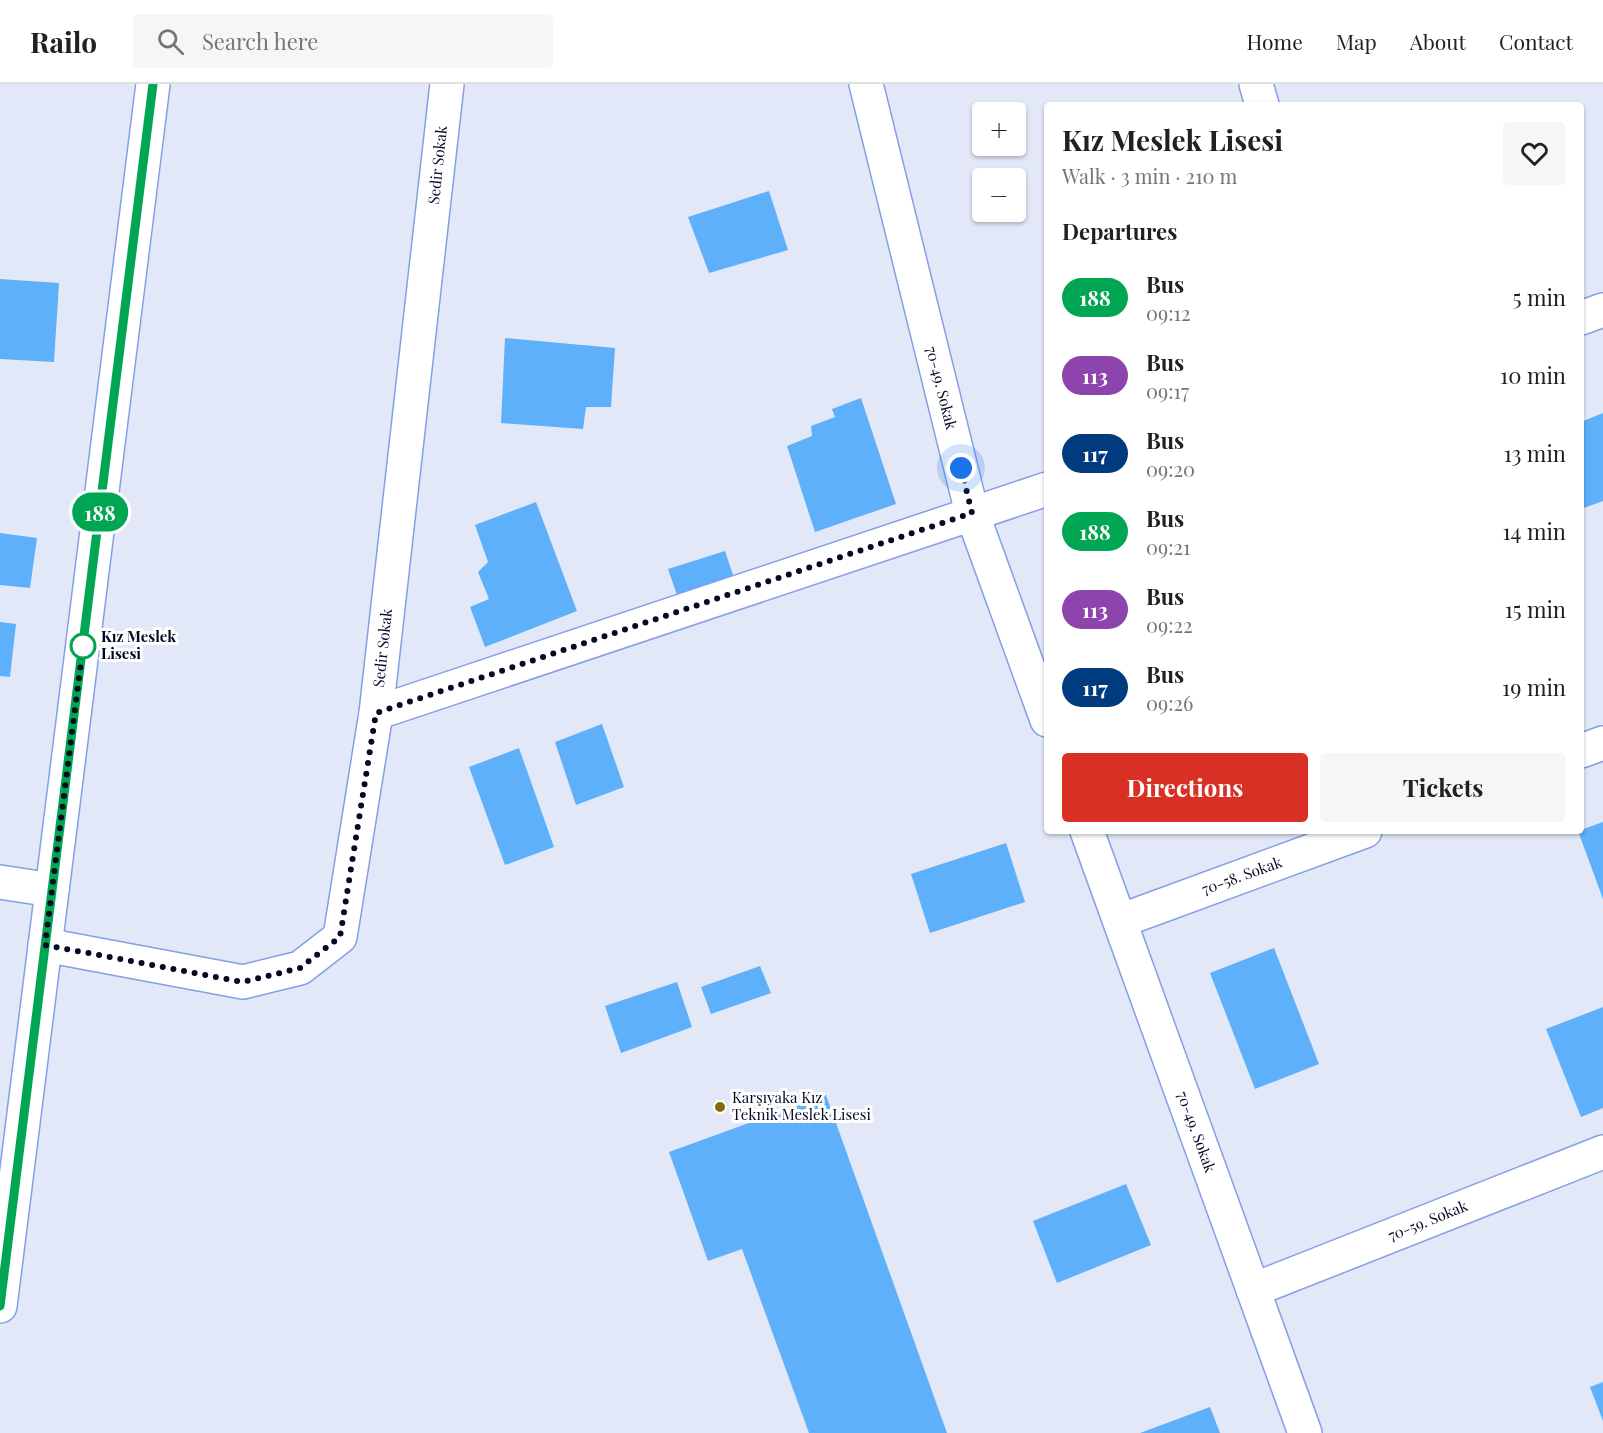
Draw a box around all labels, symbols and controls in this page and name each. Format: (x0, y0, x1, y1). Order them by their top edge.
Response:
search box (133, 14, 553, 68)
text: Railo (30, 23, 97, 60)
icon: search (154, 25, 187, 58)
text: Search here (202, 26, 318, 56)
text: Home (1247, 27, 1303, 55)
text: Map (1336, 27, 1377, 55)
text: About (1410, 27, 1466, 55)
text: Contact (1499, 27, 1573, 55)
map controls (972, 102, 1026, 222)
button: + (972, 102, 1026, 156)
text: Kız Meslek Lisesi (1062, 121, 1283, 158)
button: heart (1503, 122, 1566, 185)
street label: Sedir Sokak (423, 124, 451, 205)
text: Walk · 3 min · 210 m (1062, 162, 1237, 189)
button: − (972, 168, 1026, 222)
text: Departures (1062, 216, 1177, 246)
text: Bus (1146, 269, 1184, 299)
text: 5 min (1513, 282, 1566, 312)
text: 188 (1079, 283, 1111, 311)
text: 09:12 (1146, 299, 1190, 326)
street label: 70-49. Sokak (922, 344, 962, 432)
text: Bus (1146, 347, 1184, 377)
text: 10 min (1500, 360, 1566, 390)
text: 113 (1082, 361, 1108, 389)
text: 09:17 (1146, 377, 1189, 404)
text: Bus (1146, 425, 1184, 455)
text: 13 min (1504, 438, 1566, 468)
text: 117 (1082, 439, 1108, 467)
your location (946, 453, 976, 483)
text: 09:20 (1146, 455, 1195, 482)
line badge: 188 (66, 492, 134, 532)
text: 188 (84, 498, 116, 526)
text: Bus (1146, 503, 1184, 533)
text: 14 min (1502, 516, 1566, 546)
text: 188 (1079, 517, 1111, 545)
text: 09:21 (1146, 533, 1190, 560)
text: Bus (1146, 581, 1184, 611)
text: 15 min (1505, 594, 1566, 624)
text: 113 (1082, 595, 1108, 623)
street label: Sedir Sokak (368, 607, 396, 688)
text: 09:22 (1146, 611, 1193, 638)
place label: Kız Meslek Lisesi (101, 626, 176, 663)
marker: Kız Meslek Lisesi (70, 633, 96, 659)
text: Bus (1146, 659, 1184, 689)
text: 19 min (1502, 672, 1566, 702)
text: 117 (1082, 673, 1108, 701)
text: 09:26 (1146, 689, 1193, 716)
button: Directions (1062, 753, 1308, 822)
button: Tickets (1320, 753, 1566, 822)
street label: 70-58. Sokak (1199, 851, 1285, 899)
place label: Karşıyaka Kız Teknik Meslek Lisesi (732, 1087, 872, 1124)
street label: 70-49. Sokak (1173, 1088, 1221, 1176)
marker: Karşıyaka Kız Teknik Meslek Lisesi (713, 1100, 727, 1114)
street label: 70-59. Sokak (1385, 1195, 1471, 1245)

